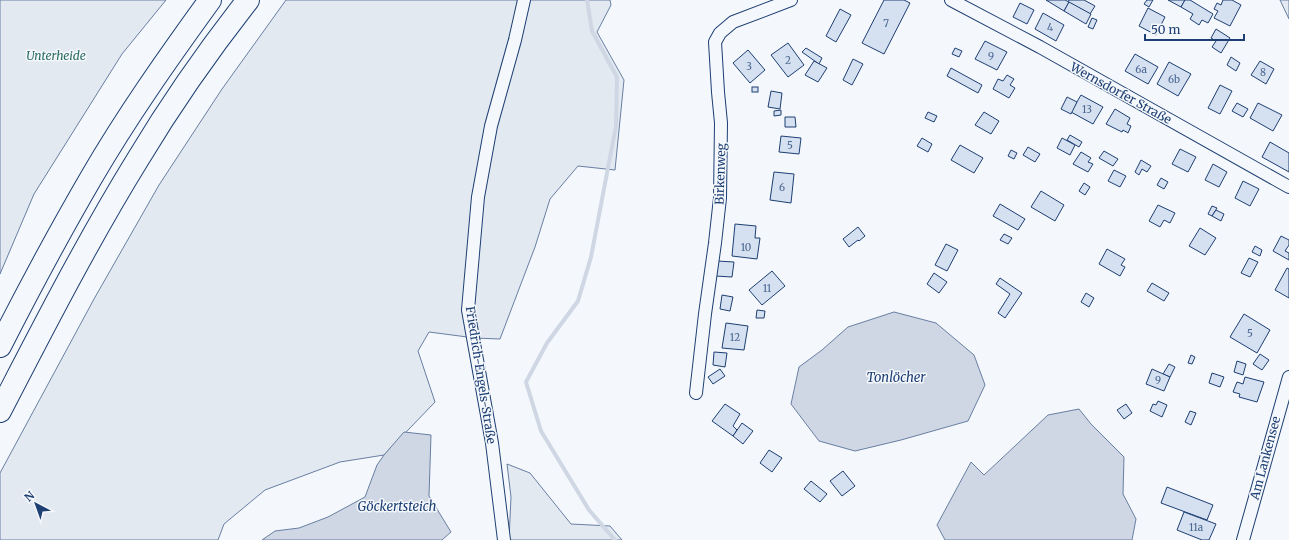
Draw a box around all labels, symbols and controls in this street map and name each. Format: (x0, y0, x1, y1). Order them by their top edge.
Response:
scale bar (1145, 16, 1244, 42)
house number: 7 (883, 17, 889, 30)
house number: 4 (1047, 21, 1053, 34)
text: 50 m (1151, 22, 1180, 37)
park label: Unterheide (26, 48, 86, 63)
house number: 9 (988, 50, 994, 63)
house number: 2 (785, 54, 791, 67)
street label: Wernsdorfer Straße (1067, 58, 1174, 127)
house number: 3 (746, 60, 752, 73)
house number: 6a (1135, 63, 1147, 76)
house number: 8 (1260, 66, 1266, 79)
house number: 6b (1168, 73, 1180, 86)
house number: 13 (1082, 103, 1092, 116)
house number: 5 (787, 139, 793, 152)
street label: Birkenweg (711, 142, 729, 205)
house number: 6 (779, 181, 785, 194)
house number: 10 (741, 241, 751, 254)
house number: 11 (763, 282, 772, 295)
street label: Friedrich-Engels-Straße (463, 305, 499, 445)
house number: 5 (1247, 327, 1253, 340)
house number: 12 (730, 331, 740, 344)
water label: Tonlöcher (866, 369, 926, 386)
house number: 9 (1155, 374, 1161, 387)
street label: Am Lankensee (1246, 415, 1283, 502)
north arrow (16, 484, 56, 524)
text: N (22, 488, 38, 505)
water label: Göckertsteich (358, 498, 437, 515)
house number: 11a (1189, 521, 1204, 534)

